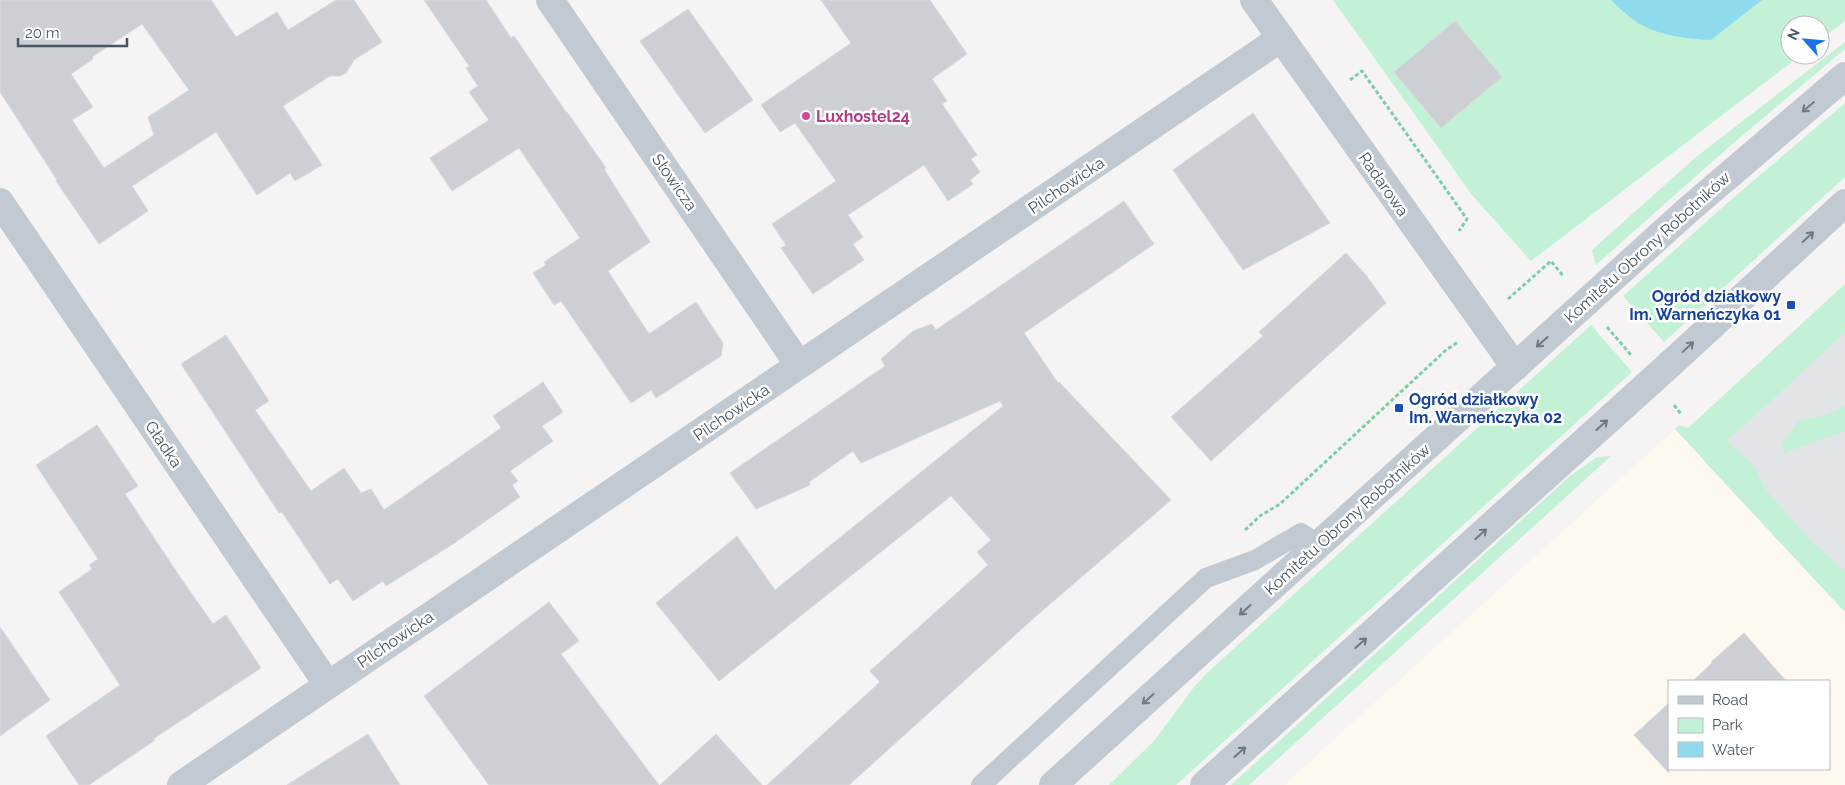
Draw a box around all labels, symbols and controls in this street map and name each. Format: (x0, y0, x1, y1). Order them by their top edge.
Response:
scale bar (18, 15, 126, 47)
north arrow (1780, 15, 1830, 65)
text: 20 m (25, 24, 60, 42)
text: N (1784, 26, 1803, 42)
one-way arrow (1801, 102, 1814, 113)
place label: Luxhostel24 (816, 107, 910, 126)
marker: Luxhostel24 (800, 110, 812, 122)
street label: Radarowa (1355, 149, 1413, 220)
street label: Słowicza (648, 150, 701, 215)
street label: Pilchowicka (1025, 153, 1108, 218)
street label: Komitetu Obrony Robotników (1560, 168, 1734, 327)
one-way arrow (1802, 231, 1814, 243)
place label: Ogród działkowy Im. Warneńczyka 01 (1629, 287, 1781, 324)
marker: Ogród działkowy Im. Warneńczyka 01 (1785, 299, 1797, 311)
one-way arrow (1535, 336, 1548, 348)
one-way arrow (1682, 341, 1695, 353)
street label: Pilchowicka (690, 380, 773, 445)
place label: Ogród działkowy Im. Warneńczyka 02 (1409, 390, 1562, 427)
marker: Ogród działkowy Im. Warneńczyka 02 (1393, 402, 1405, 414)
street label: Gładka (141, 417, 186, 471)
one-way arrow (1595, 419, 1608, 431)
street label: Komitetu Obrony Robotników (1260, 440, 1434, 599)
one-way arrow (1475, 528, 1488, 540)
one-way arrow (1239, 604, 1251, 616)
street label: Pilchowicka (354, 607, 437, 672)
one-way arrow (1354, 637, 1367, 649)
legend (1668, 680, 1830, 770)
text: Road (1712, 691, 1748, 709)
one-way arrow (1141, 693, 1154, 705)
text: Park (1712, 716, 1743, 734)
text: Water (1712, 741, 1755, 759)
one-way arrow (1234, 746, 1247, 758)

